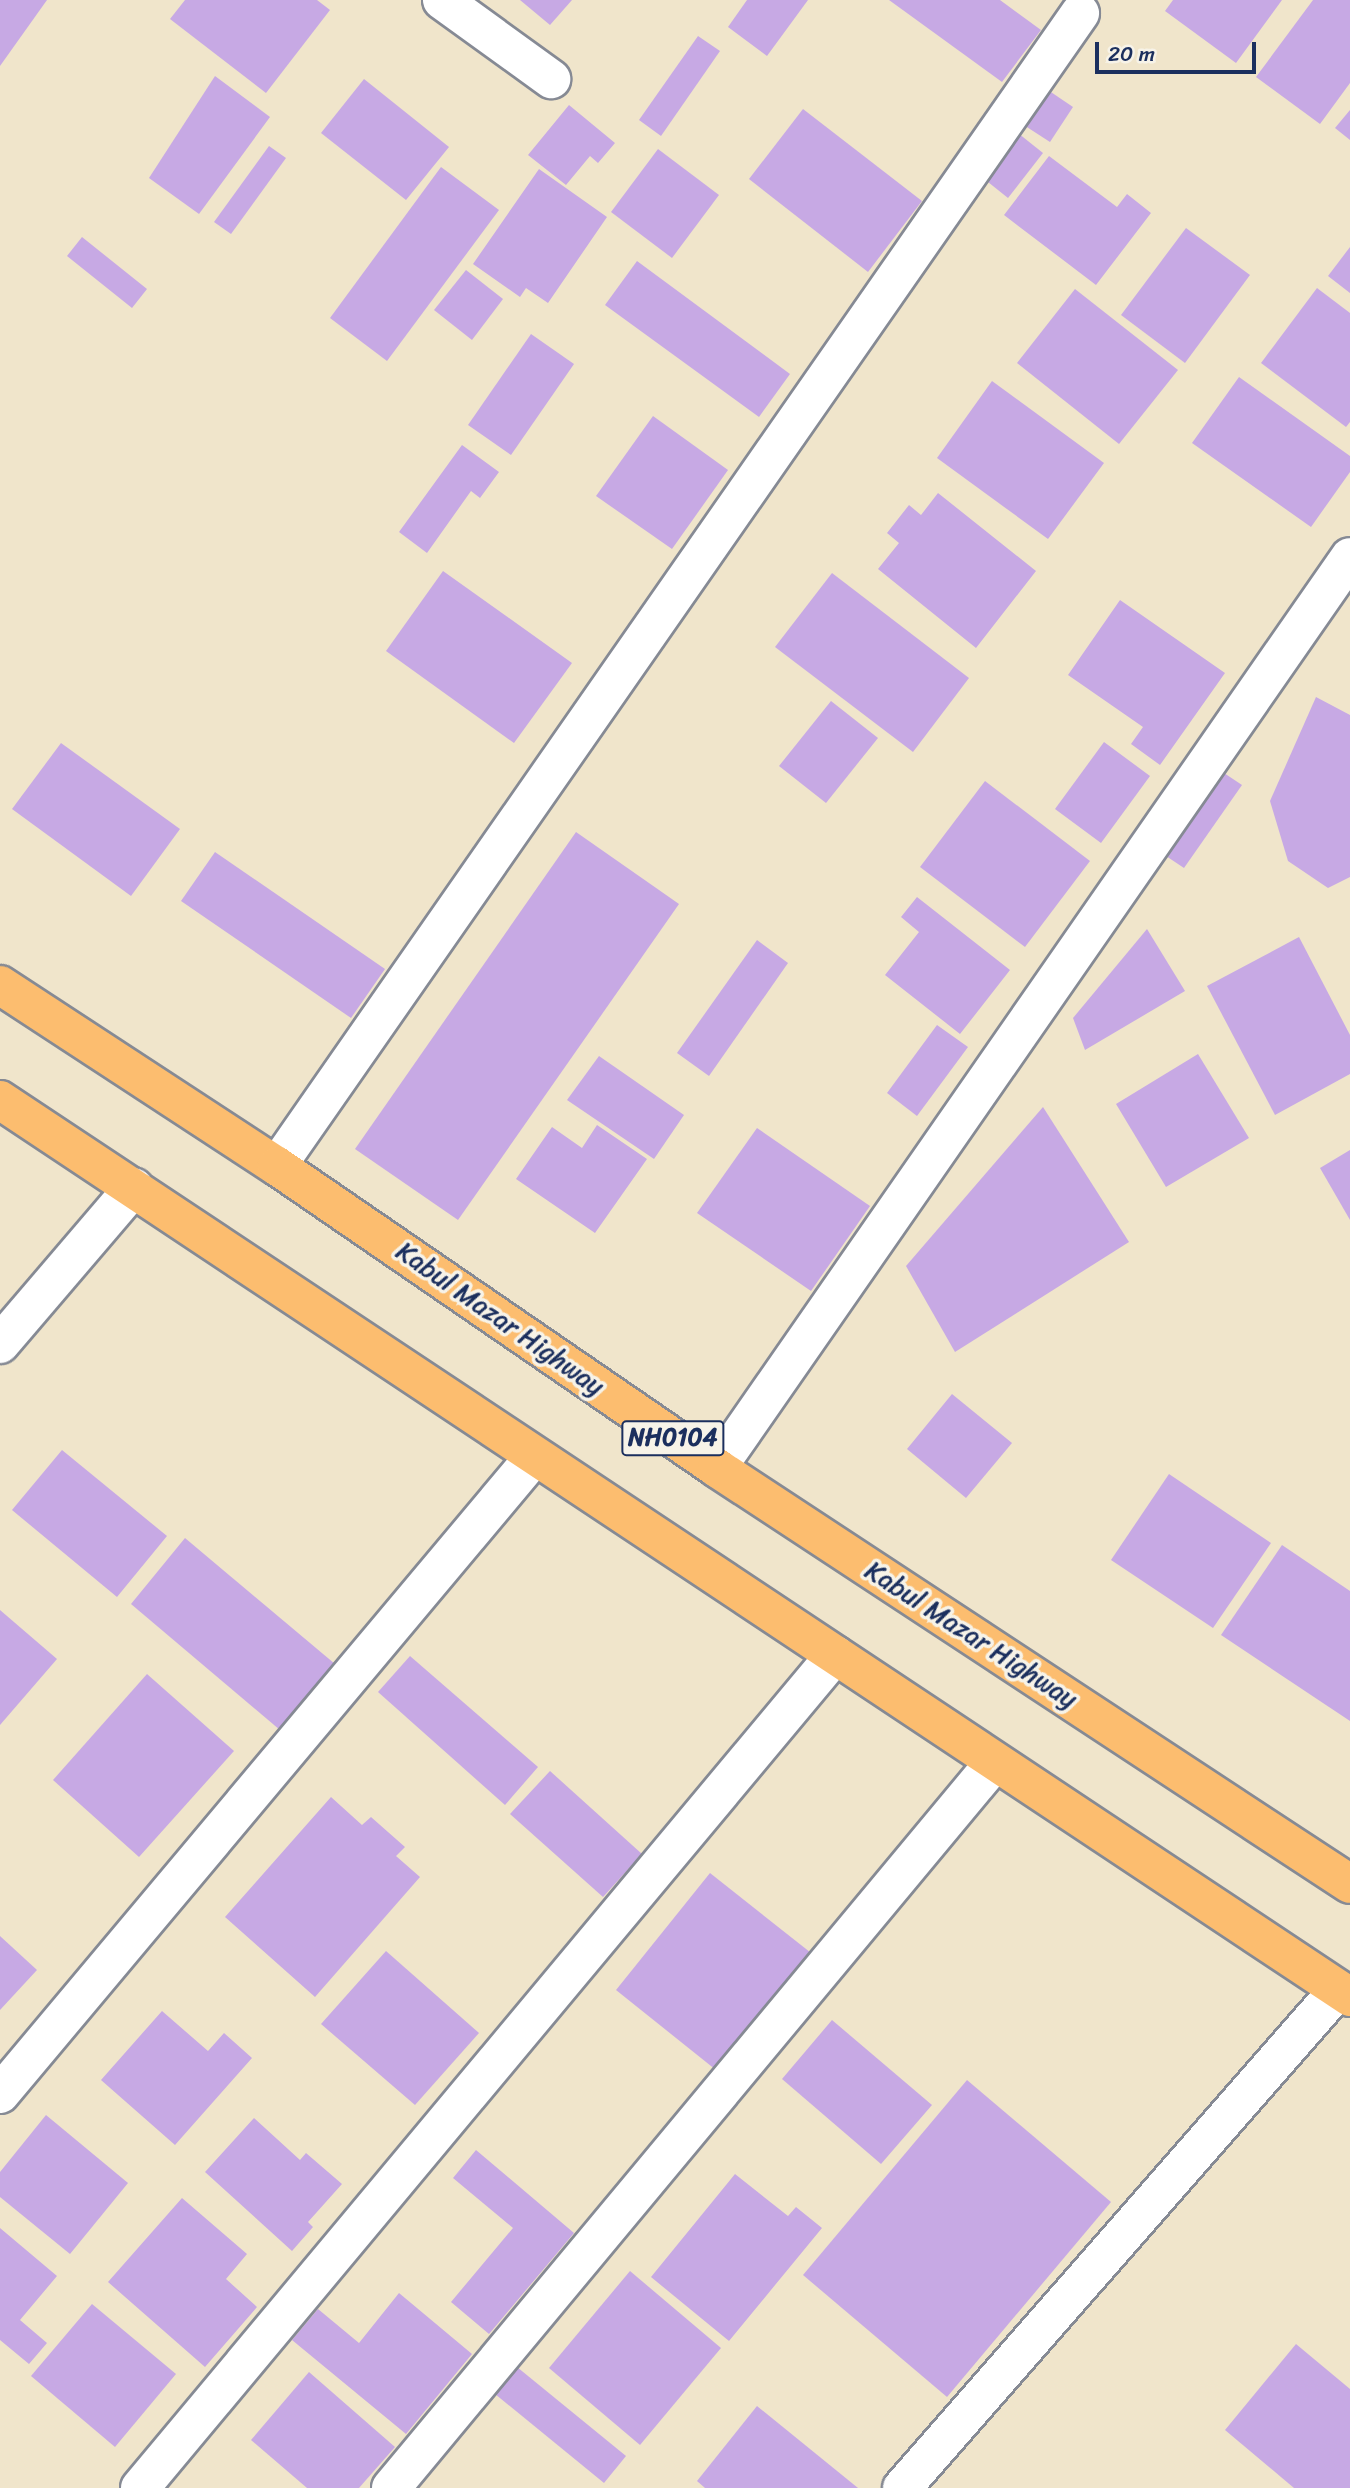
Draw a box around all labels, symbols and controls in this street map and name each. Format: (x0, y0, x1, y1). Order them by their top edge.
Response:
scale bar (1098, 28, 1259, 72)
text: 20 m (1108, 35, 1155, 73)
street label: Kabul Mazar Highway (391, 1236, 609, 1402)
road number: NH0104 (620, 1418, 726, 1458)
street label: Kabul Mazar Highway (860, 1555, 1082, 1715)

